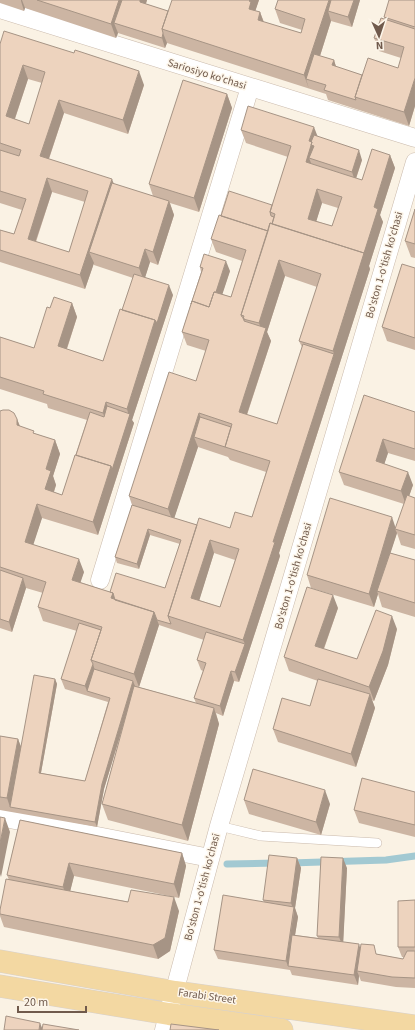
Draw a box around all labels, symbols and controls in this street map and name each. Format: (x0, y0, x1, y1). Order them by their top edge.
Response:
north arrow (359, 16, 399, 56)
text: N (375, 38, 384, 53)
street label: Sariosiyo ko'chasi (166, 55, 248, 93)
street label: Bo'ston 1-o'tish ko'chasi (362, 210, 406, 320)
street label: Bo'ston 1-o'tish ko'chasi (271, 521, 315, 631)
street label: Bo'ston 1-o'tish ko'chasi (180, 832, 224, 942)
street label: Farabi Street (177, 985, 237, 1008)
scale bar (18, 988, 86, 1014)
text: 20 m (24, 994, 48, 1011)

